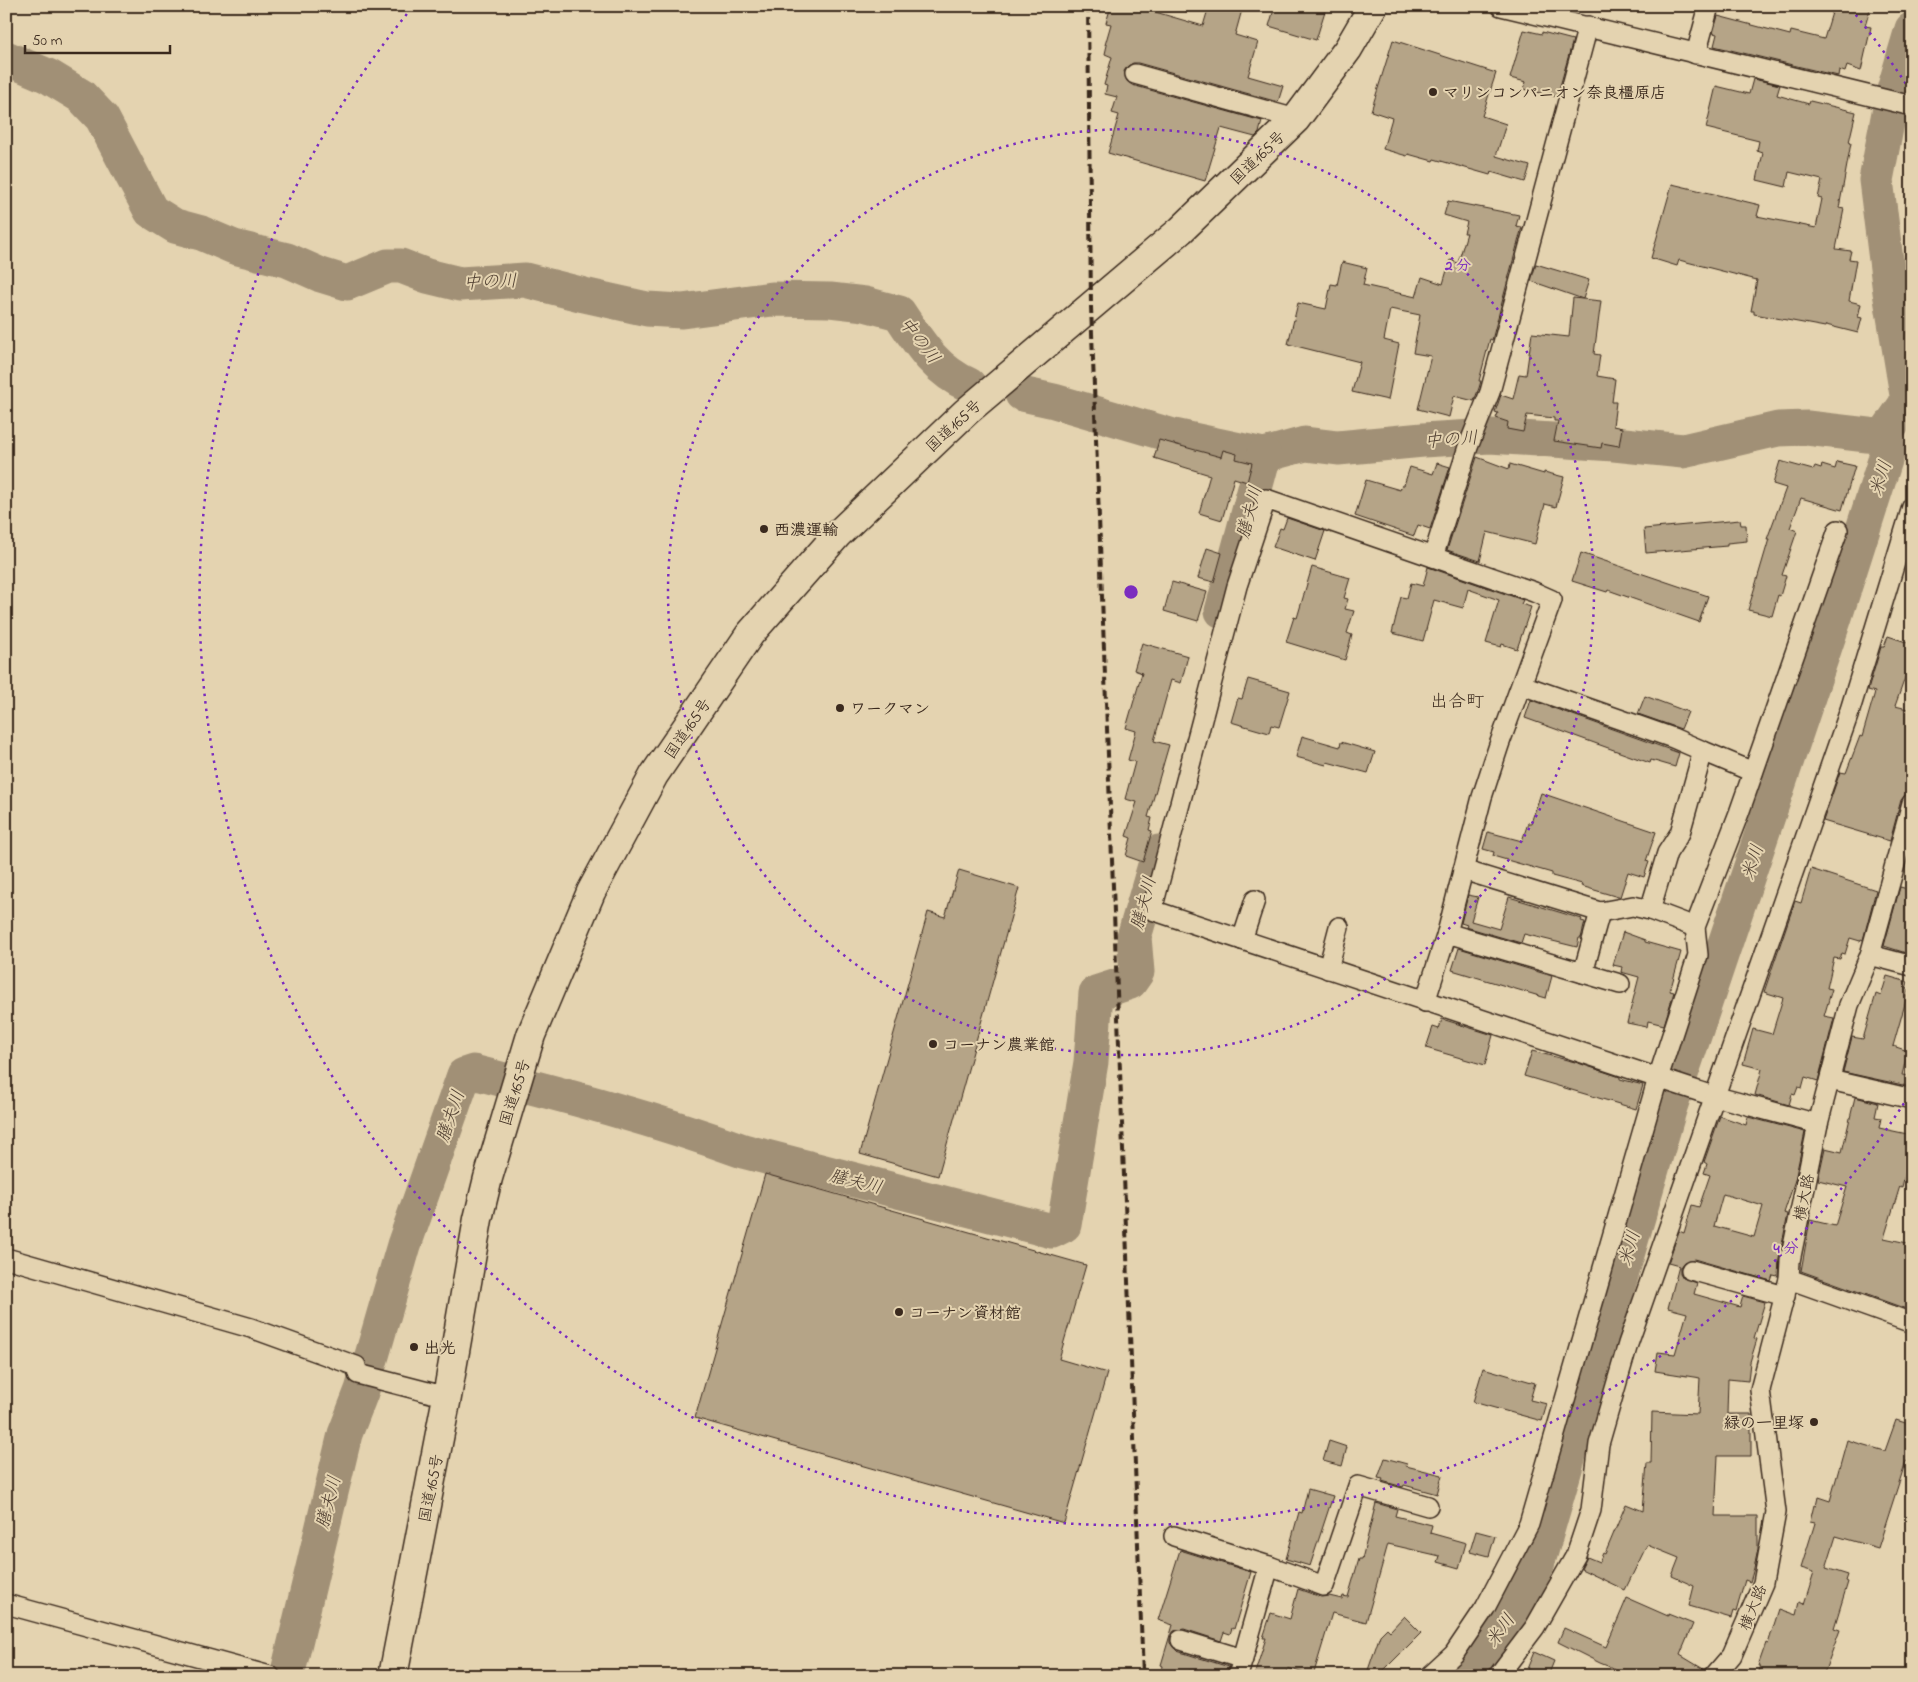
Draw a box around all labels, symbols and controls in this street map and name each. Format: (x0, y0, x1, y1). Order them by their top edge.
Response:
scale bar (25, 22, 170, 54)
text: 50 m (32, 30, 63, 52)
place label: マリンコンパニオン奈良橿原店 (1443, 82, 1666, 106)
marker: マリンコンパニオン奈良橿原店 (1427, 86, 1439, 98)
street label: 国道165号 (1225, 126, 1292, 191)
text: 2 分 (1444, 255, 1471, 277)
water label: 中の川 (463, 269, 518, 297)
water label: 中の川 (892, 312, 945, 371)
street label: 国道165号 (921, 394, 988, 459)
water label: 中の川 (1423, 426, 1479, 456)
water label: 米川 (1864, 457, 1900, 500)
water label: 膳夫川 (1231, 483, 1270, 542)
place label: 西濃運輸 (774, 519, 839, 543)
marker: 西濃運輸 (758, 523, 770, 535)
centre of rings (1122, 583, 1140, 601)
district label: 出合町 (1430, 690, 1484, 716)
street label: 国道165号 (659, 694, 718, 765)
place label: ワークマン (850, 698, 930, 722)
marker: ワークマン (834, 702, 846, 714)
water label: 米川 (1736, 841, 1772, 884)
water label: 膳夫川 (1125, 874, 1164, 933)
place label: コーナン農業館 (943, 1034, 1055, 1058)
marker: コーナン農業館 (927, 1038, 939, 1050)
street label: 国道165号 (494, 1056, 538, 1129)
water label: 膳夫川 (431, 1087, 473, 1146)
water label: 膳夫川 (826, 1164, 885, 1202)
street label: 横大路 (1788, 1171, 1822, 1223)
water label: 米川 (1613, 1228, 1648, 1269)
text: 4 分 (1773, 1238, 1798, 1260)
place label: コーナン資材館 (909, 1302, 1021, 1326)
marker: コーナン資材館 (893, 1306, 905, 1318)
place label: 出光 (424, 1337, 456, 1361)
marker: 出光 (408, 1341, 420, 1353)
place label: 緑の一里塚 (1724, 1412, 1804, 1436)
marker: 緑の一里塚 (1808, 1416, 1820, 1428)
street label: 国道165号 (414, 1452, 450, 1525)
water label: 膳夫川 (311, 1473, 349, 1532)
street label: 横大路 (1734, 1581, 1774, 1635)
water label: 米川 (1481, 1609, 1523, 1653)

